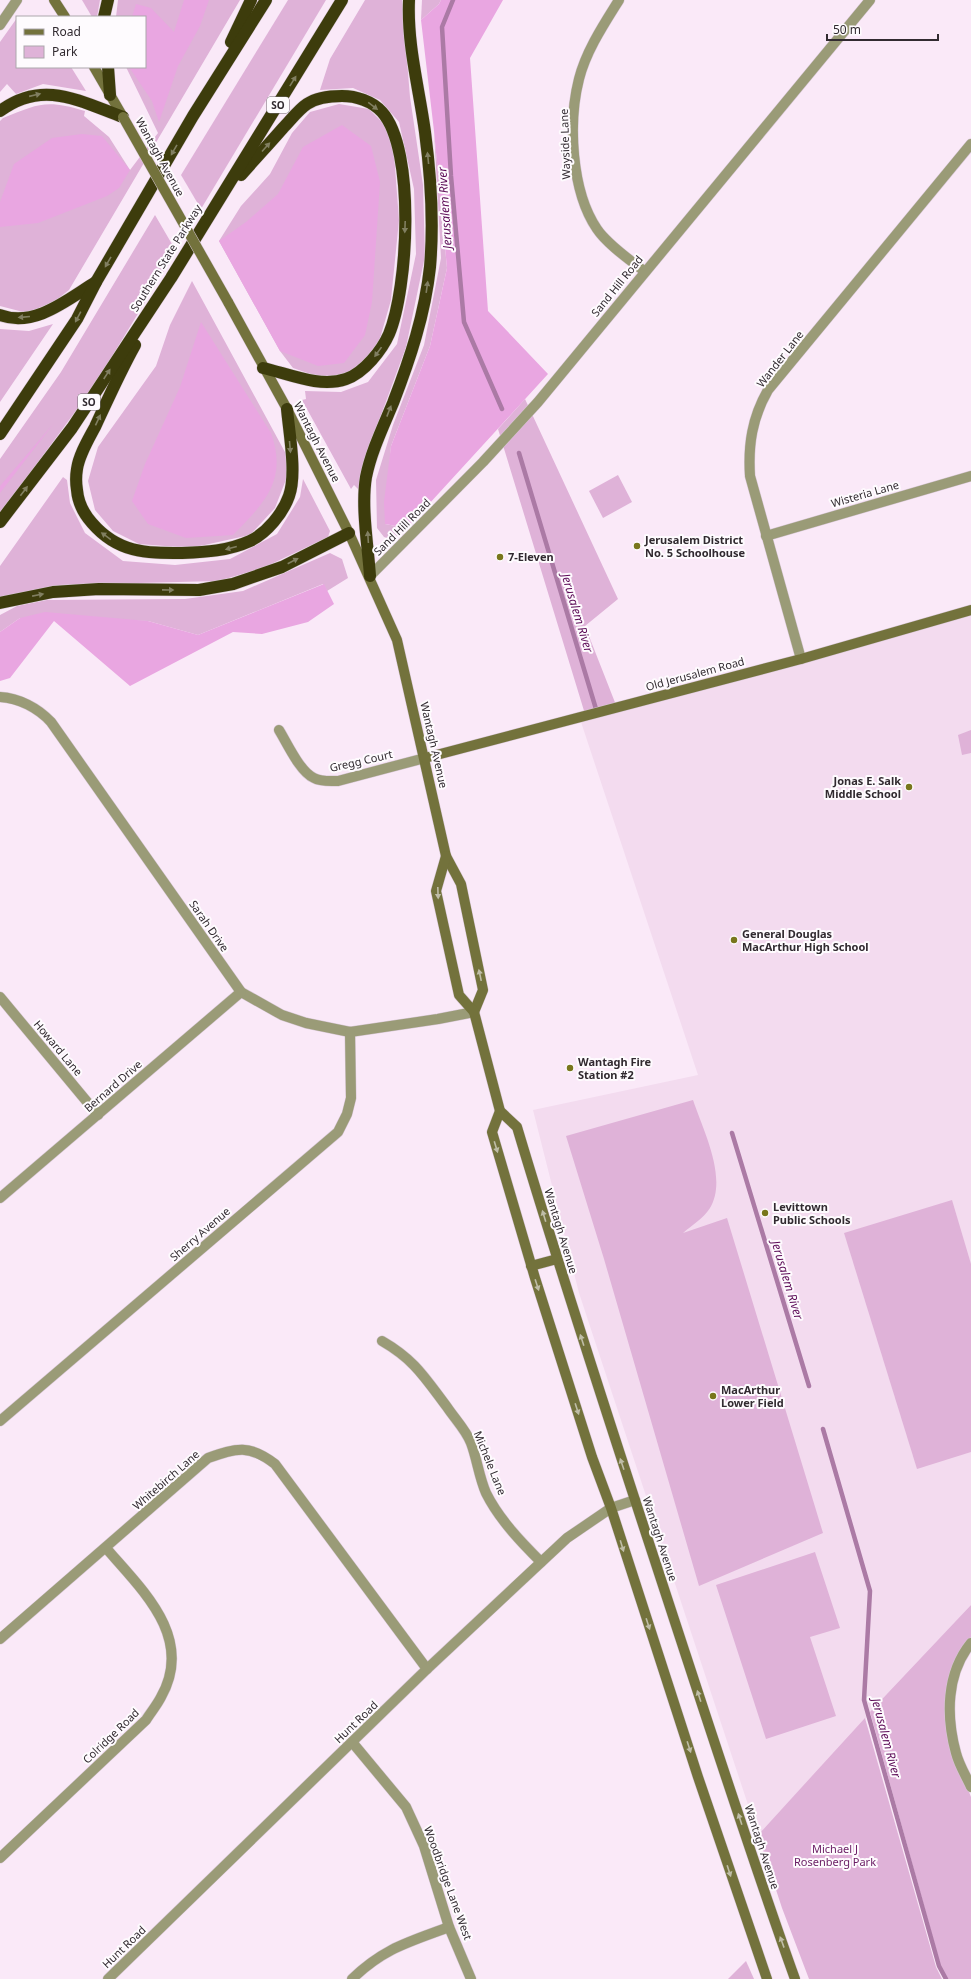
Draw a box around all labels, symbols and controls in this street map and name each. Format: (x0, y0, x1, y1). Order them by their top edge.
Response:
legend (16, 16, 146, 68)
scale bar (827, 16, 938, 42)
text: 50 m (833, 21, 861, 38)
text: Road (52, 23, 81, 40)
text: Park (52, 43, 78, 60)
one-way arrow (289, 75, 297, 86)
one-way arrow (29, 92, 41, 98)
road number: SO (267, 97, 289, 113)
one-way arrow (368, 101, 379, 110)
street label: Wayside Lane (556, 108, 573, 180)
street label: Wantagh Avenue (133, 115, 188, 199)
one-way arrow (261, 142, 271, 152)
one-way arrow (170, 144, 177, 156)
one-way arrow (424, 152, 431, 164)
water label: Jerusalem River (433, 165, 456, 252)
street label: Southern State Parkway (126, 201, 205, 314)
one-way arrow (401, 221, 408, 233)
street label: Sand Hill Road (587, 252, 646, 319)
one-way arrow (104, 256, 111, 268)
one-way arrow (424, 281, 430, 293)
one-way arrow (74, 311, 81, 323)
one-way arrow (18, 314, 30, 321)
street label: Wander Lane (753, 327, 807, 390)
one-way arrow (374, 347, 382, 358)
one-way arrow (103, 369, 111, 379)
road number: SO (78, 394, 100, 410)
street label: Wantagh Avenue (291, 399, 344, 484)
one-way arrow (387, 405, 393, 417)
one-way arrow (95, 415, 101, 426)
one-way arrow (287, 441, 293, 454)
street label: Wisteria Lane (829, 477, 901, 510)
one-way arrow (19, 486, 28, 497)
street label: Sand Hill Road (370, 495, 433, 558)
one-way arrow (364, 531, 371, 543)
one-way arrow (100, 532, 111, 541)
place label: Jerusalem District No. 5 Schoolhouse (644, 532, 746, 560)
marker: Jerusalem District No. 5 Schoolhouse (632, 541, 642, 551)
one-way arrow (225, 545, 237, 551)
place label: 7-Eleven (508, 549, 554, 564)
marker: 7-Eleven (495, 552, 505, 562)
one-way arrow (287, 558, 299, 564)
water label: Jerusalem River (557, 569, 598, 656)
one-way arrow (162, 587, 175, 593)
one-way arrow (32, 591, 44, 597)
street label: Old Jerusalem Road (644, 653, 746, 694)
street label: Wantagh Avenue (417, 700, 452, 790)
street label: Gregg Court (328, 746, 394, 775)
place label: Jonas E. Salk Middle School (825, 773, 901, 801)
marker: Jonas E. Salk Middle School (904, 782, 914, 792)
one-way arrow (434, 887, 441, 900)
street label: Sarah Drive (186, 897, 233, 954)
place label: General Douglas MacArthur High School (742, 926, 869, 954)
marker: General Douglas MacArthur High School (729, 935, 739, 945)
one-way arrow (477, 968, 483, 981)
street label: Howard Lane (31, 1017, 86, 1079)
place label: Wantagh Fire Station #2 (578, 1054, 652, 1082)
street label: Bernard Drive (81, 1056, 145, 1115)
marker: Wantagh Fire Station #2 (565, 1063, 575, 1073)
one-way arrow (493, 1142, 499, 1154)
street label: Wantagh Avenue (541, 1187, 582, 1275)
place label: Levittown Public Schools (773, 1199, 851, 1227)
street label: Sherry Avenue (166, 1203, 233, 1264)
marker: Levittown Public Schools (760, 1208, 770, 1218)
one-way arrow (541, 1209, 547, 1221)
water label: Jerusalem River (767, 1236, 808, 1323)
one-way arrow (534, 1280, 540, 1292)
one-way arrow (579, 1334, 585, 1346)
place label: MacArthur Lower Field (721, 1382, 784, 1410)
marker: MacArthur Lower Field (708, 1391, 718, 1401)
one-way arrow (574, 1404, 580, 1416)
street label: Michele Lane (471, 1429, 510, 1497)
street label: Whitebirch Lane (129, 1446, 202, 1513)
one-way arrow (619, 1457, 625, 1469)
street label: Wantagh Avenue (640, 1495, 681, 1583)
one-way arrow (619, 1540, 625, 1552)
one-way arrow (645, 1618, 651, 1630)
one-way arrow (696, 1689, 702, 1701)
water label: Jerusalem River (867, 1694, 906, 1781)
street label: Hunt Road (331, 1697, 381, 1746)
street label: Colridge Road (79, 1705, 142, 1766)
one-way arrow (686, 1742, 692, 1754)
street label: Wantagh Avenue (742, 1803, 783, 1891)
one-way arrow (737, 1813, 743, 1825)
street label: Woodbridge Lane West (421, 1824, 476, 1942)
park label: Michael J Rosenberg Park (794, 1841, 876, 1869)
one-way arrow (727, 1865, 733, 1877)
street label: Hunt Road (99, 1922, 149, 1971)
one-way arrow (779, 1936, 785, 1948)

